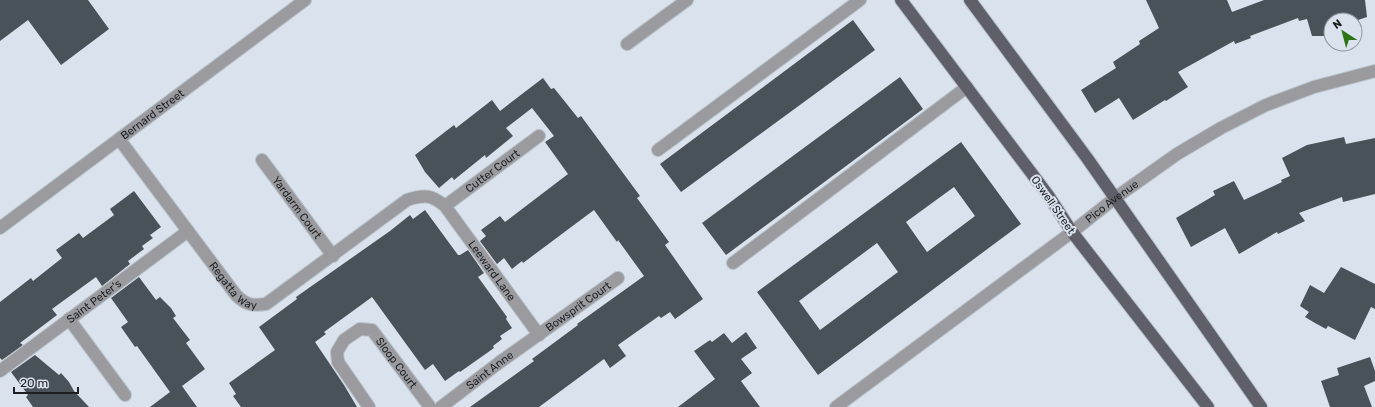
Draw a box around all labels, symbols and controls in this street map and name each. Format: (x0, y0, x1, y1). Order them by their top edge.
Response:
north arrow (1323, 12, 1363, 52)
text: N (1330, 17, 1345, 32)
street label: Bernard Street (118, 86, 187, 142)
street label: Cutter Court (463, 146, 522, 195)
street label: Yardarm Court (270, 174, 325, 242)
street label: Oswell Street (1028, 174, 1078, 237)
street label: Pico Avenue (1083, 177, 1141, 226)
street label: Leeward Lane (466, 238, 518, 303)
street label: Regatta Way (207, 259, 257, 311)
street label: Saint Peter's (64, 276, 124, 326)
street label: Bowsprit Court (543, 278, 614, 334)
street label: Sloop Court (373, 335, 420, 391)
street label: Saint Anne (463, 348, 516, 392)
scale bar (14, 369, 78, 395)
text: 20 m (20, 376, 48, 390)

